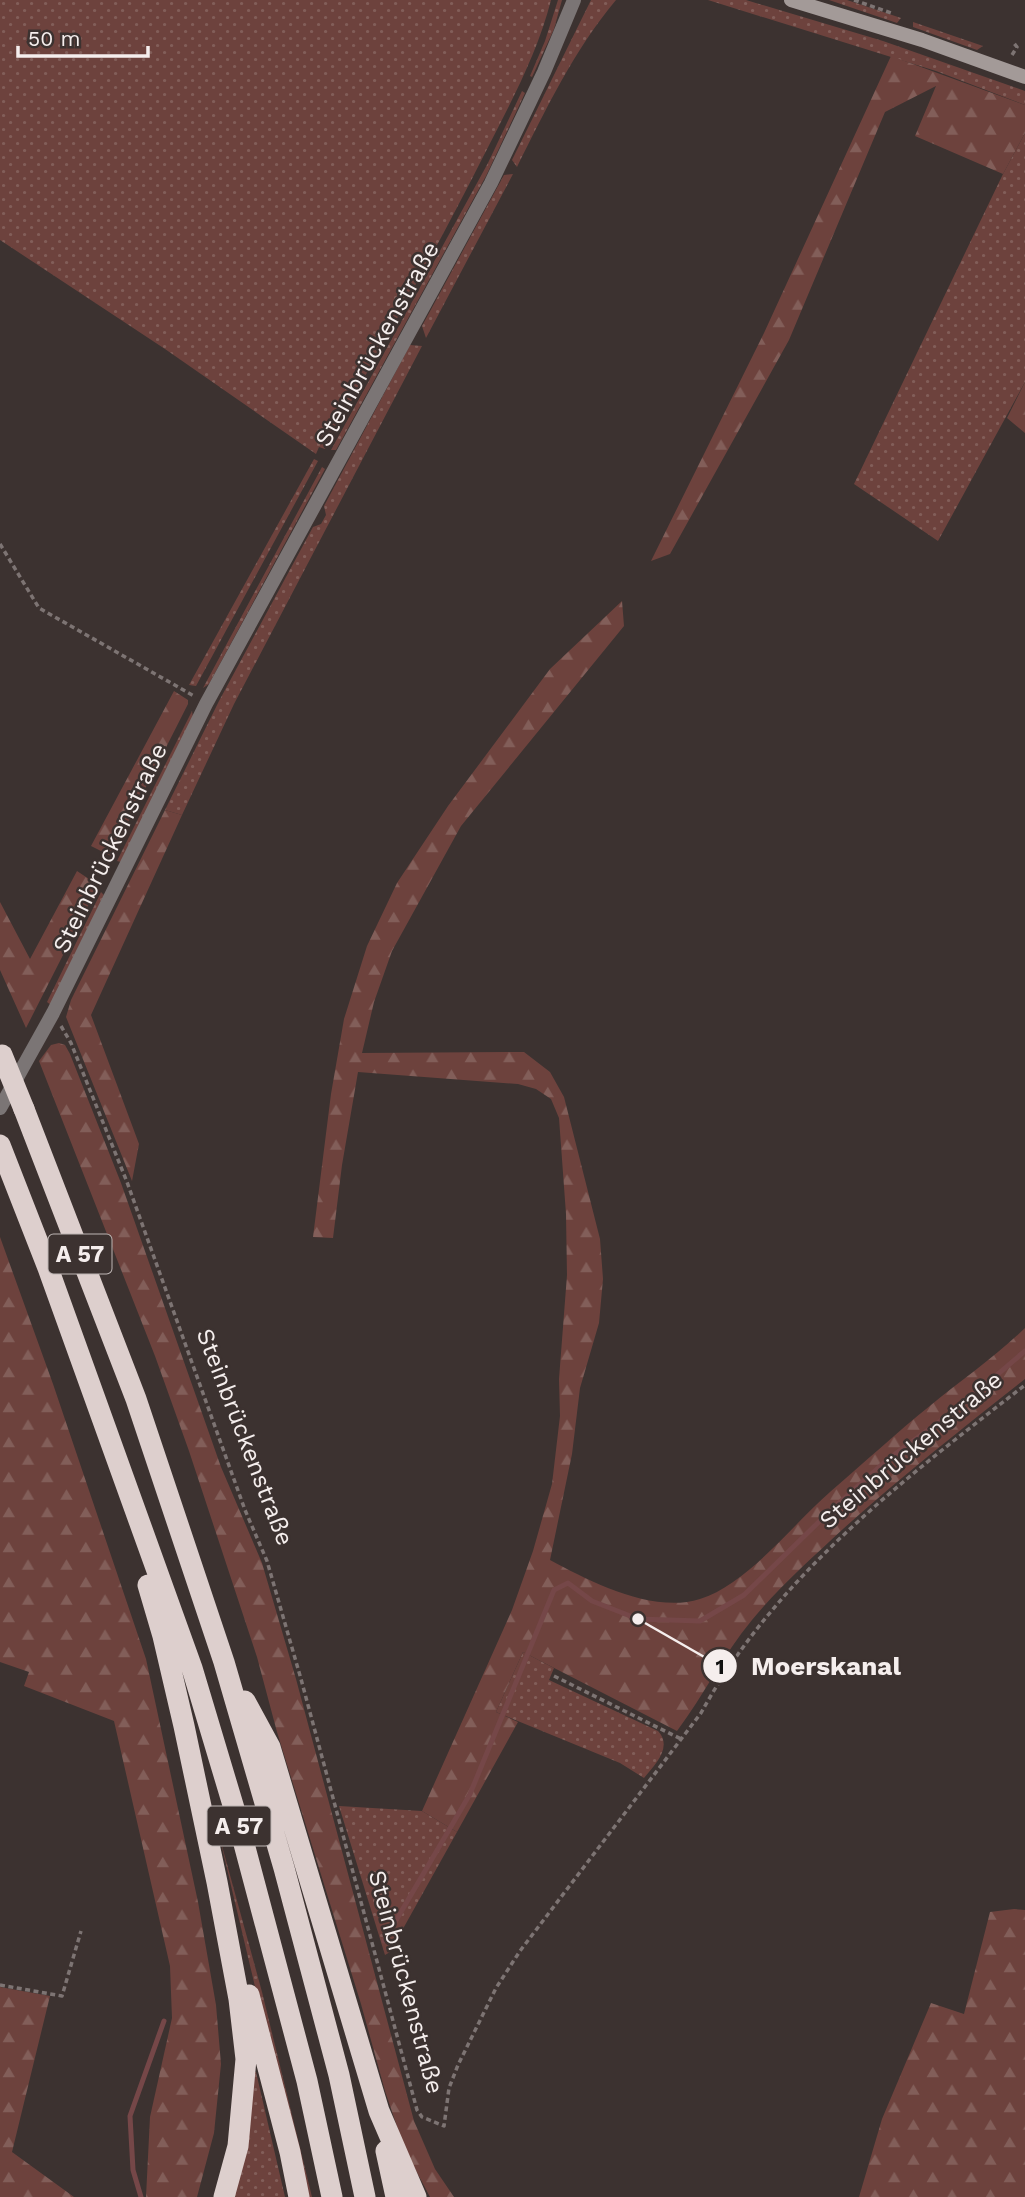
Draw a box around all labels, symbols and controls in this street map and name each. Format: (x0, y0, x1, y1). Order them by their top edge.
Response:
scale bar (18, 14, 147, 58)
text: 50 m (28, 26, 80, 51)
street label: Steinbrückenstraße (309, 237, 445, 451)
street label: Steinbrückenstraße (47, 739, 173, 957)
road number: A 57 (48, 1234, 112, 1274)
street label: Steinbrückenstraße (191, 1325, 299, 1549)
street label: Steinbrückenstraße (814, 1365, 1008, 1535)
callout: Moerskanal (702, 1643, 915, 1690)
text: Moerskanal (751, 1651, 901, 1681)
text: 1 (715, 1654, 725, 1679)
road number: A 57 (208, 1806, 270, 1845)
street label: Steinbrückenstraße (363, 1867, 449, 2097)

